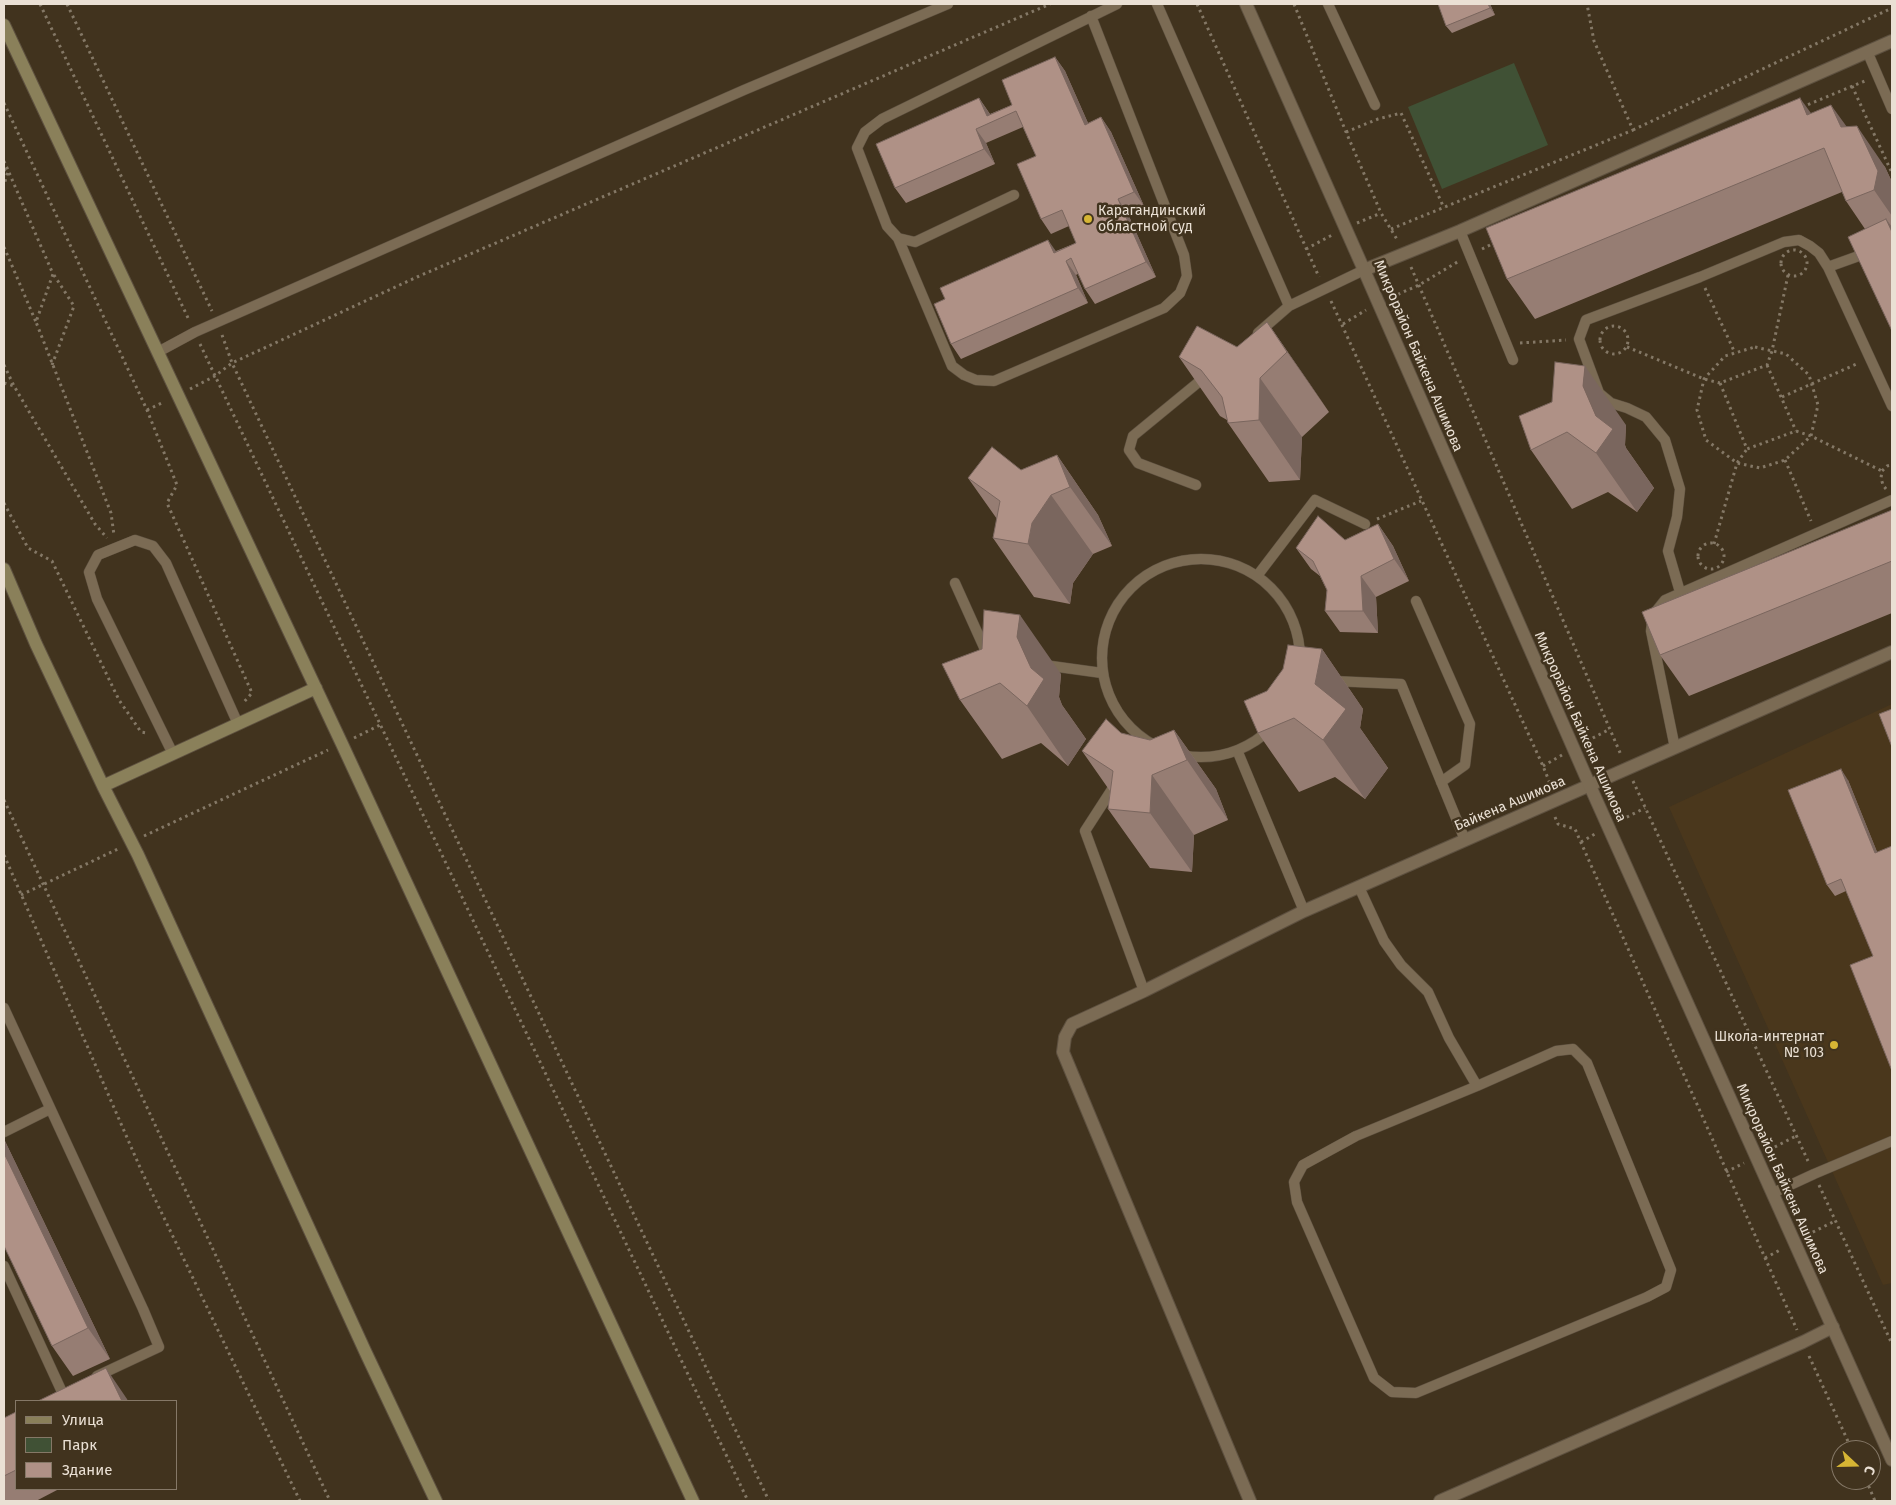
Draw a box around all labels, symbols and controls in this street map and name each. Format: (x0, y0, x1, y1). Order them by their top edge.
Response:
place label: Карагандинский областной суд (1098, 203, 1206, 236)
marker: Карагандинский областной суд (1082, 213, 1094, 225)
street label: Микрорайон Байкена Ашимова (1370, 258, 1466, 454)
street label: Микрорайон Байкена Ашимова (1530, 629, 1630, 825)
street label: Байкена Ашимова (1452, 773, 1568, 835)
place label: Школа-интернат № 103 (1714, 1029, 1824, 1062)
marker: Школа-интернат № 103 (1828, 1039, 1840, 1051)
street label: Микрорайон Байкена Ашимова (1732, 1081, 1832, 1277)
legend (15, 1400, 178, 1490)
text: Улица (62, 1411, 104, 1429)
text: Парк (62, 1436, 97, 1454)
north arrow (1831, 1440, 1881, 1490)
text: Здание (62, 1461, 112, 1479)
text: С (1860, 1463, 1879, 1477)

